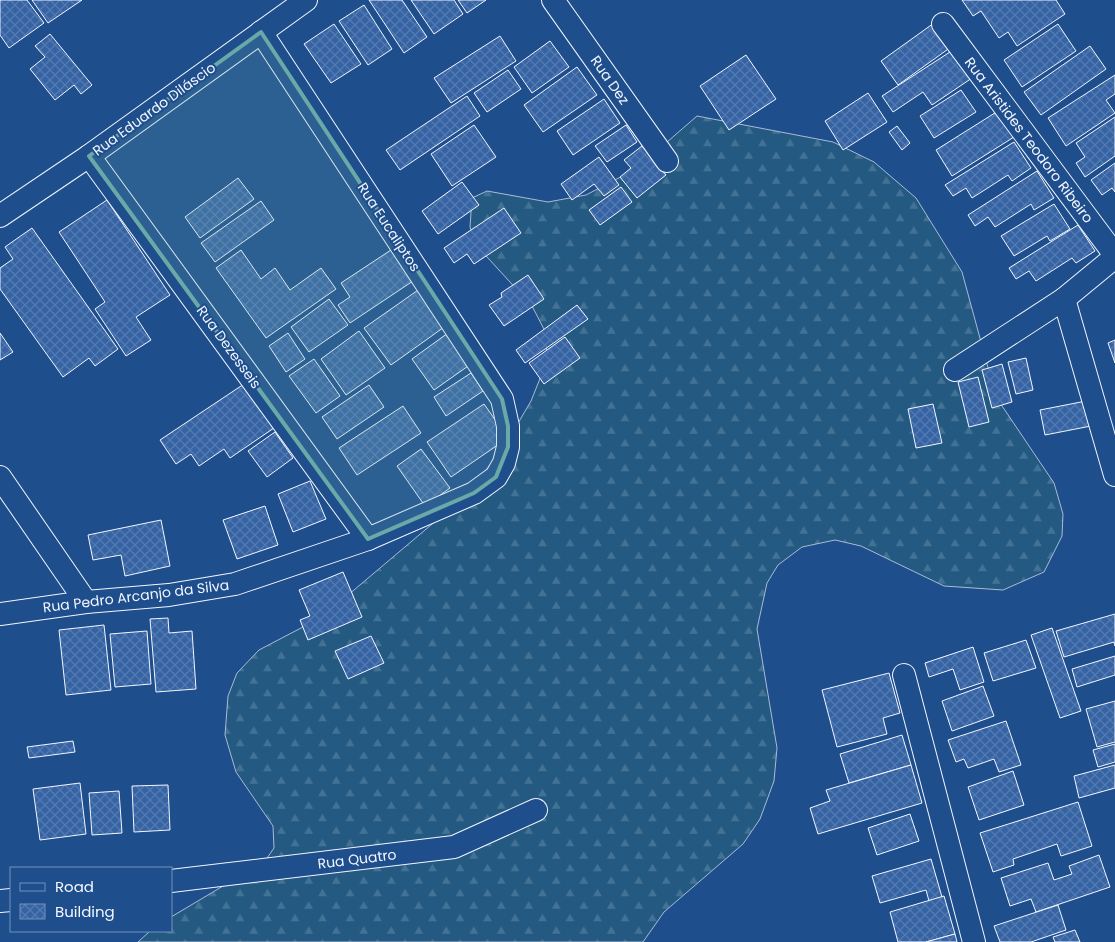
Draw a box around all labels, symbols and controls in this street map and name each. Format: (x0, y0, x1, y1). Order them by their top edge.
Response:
street label: Rua Dez (586, 51, 634, 109)
street label: Rua Aristides Teodoro Ribeiro (960, 53, 1098, 227)
street label: Rua Eduardo Diláscio (88, 58, 220, 160)
street label: Rua Eucaliptos (353, 179, 425, 275)
street label: Rua Dezesseis (192, 301, 266, 393)
street label: Rua Pedro Arcanjo da Silva (42, 575, 230, 617)
street label: Rua Quatro (316, 844, 398, 874)
legend (10, 867, 172, 932)
text: Road (55, 876, 94, 897)
text: Building (55, 901, 115, 922)

